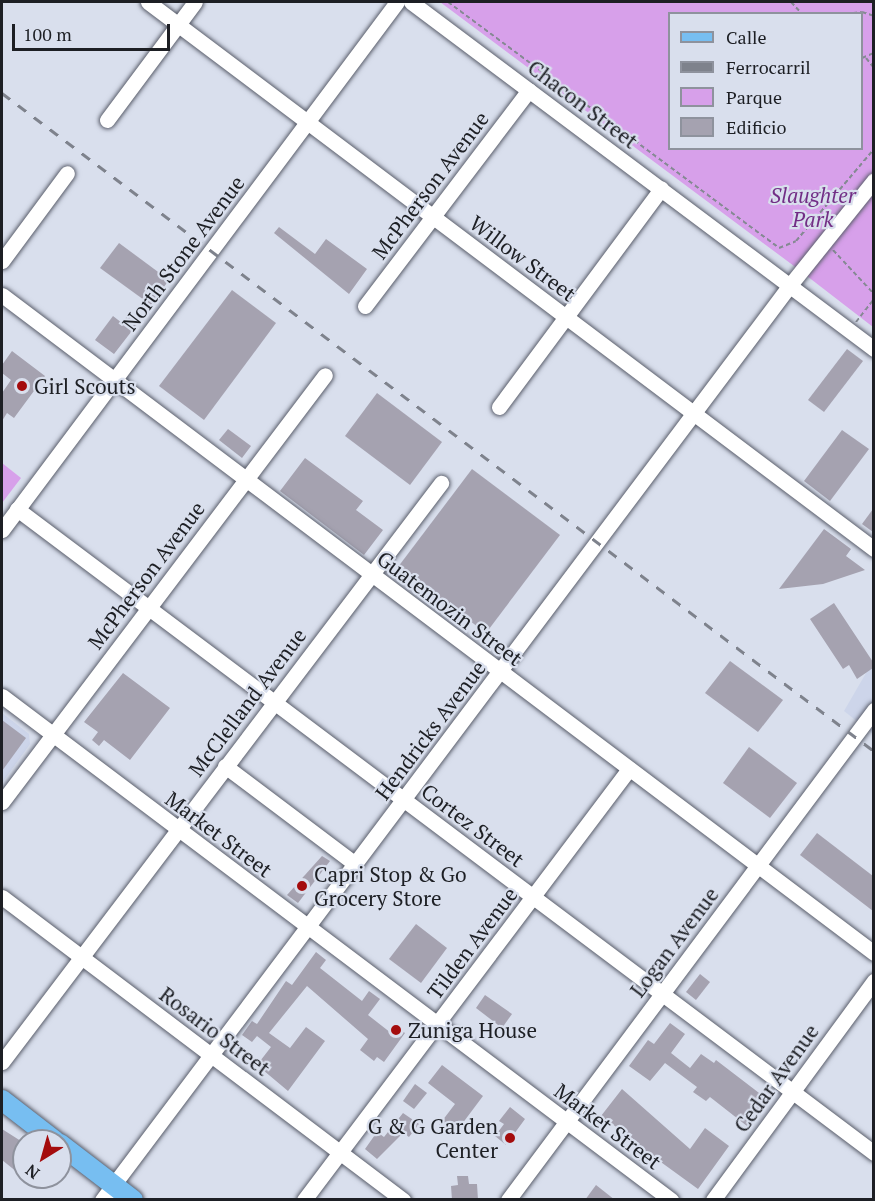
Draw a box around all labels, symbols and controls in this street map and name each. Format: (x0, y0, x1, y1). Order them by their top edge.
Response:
scale bar (15, 12, 172, 50)
legend (668, 12, 863, 150)
text: 100 m (23, 22, 72, 46)
text: Calle (726, 25, 767, 49)
street label: Chacon Street (523, 54, 643, 154)
text: Ferrocarril (726, 55, 811, 79)
text: Parque (726, 85, 782, 109)
street label: McPherson Avenue (366, 106, 494, 264)
text: Edificio (726, 115, 786, 139)
street label: North Stone Avenue (116, 170, 250, 336)
park label: Slaughter Park (770, 182, 856, 232)
street label: Willow Street (465, 210, 581, 306)
place label: Girl Scouts (34, 373, 135, 399)
marker: Girl Scouts (15, 379, 29, 393)
street label: McPherson Avenue (82, 496, 210, 654)
street label: Guatemozin Street (372, 545, 528, 671)
street label: McClelland Avenue (183, 623, 311, 781)
street label: Hendricks Avenue (369, 655, 491, 805)
street label: Cortez Street (417, 778, 529, 872)
street label: Market Street (161, 786, 277, 882)
place label: Capri Stop & Go Grocery Store (314, 861, 467, 911)
marker: Capri Stop & Go Grocery Store (295, 879, 309, 893)
street label: Tilden Avenue (422, 882, 522, 1004)
street label: Logan Avenue (624, 882, 724, 1002)
street label: Rosario Street (155, 981, 275, 1081)
place label: Zuniga House (408, 1017, 537, 1043)
street label: Cedar Avenue (728, 1019, 824, 1137)
marker: Zuniga House (389, 1023, 403, 1037)
street label: Market Street (550, 1078, 666, 1174)
place label: G & G Garden Center (368, 1113, 498, 1163)
north arrow (12, 1129, 72, 1189)
marker: G & G Garden Center (503, 1131, 517, 1145)
text: N (21, 1159, 44, 1184)

